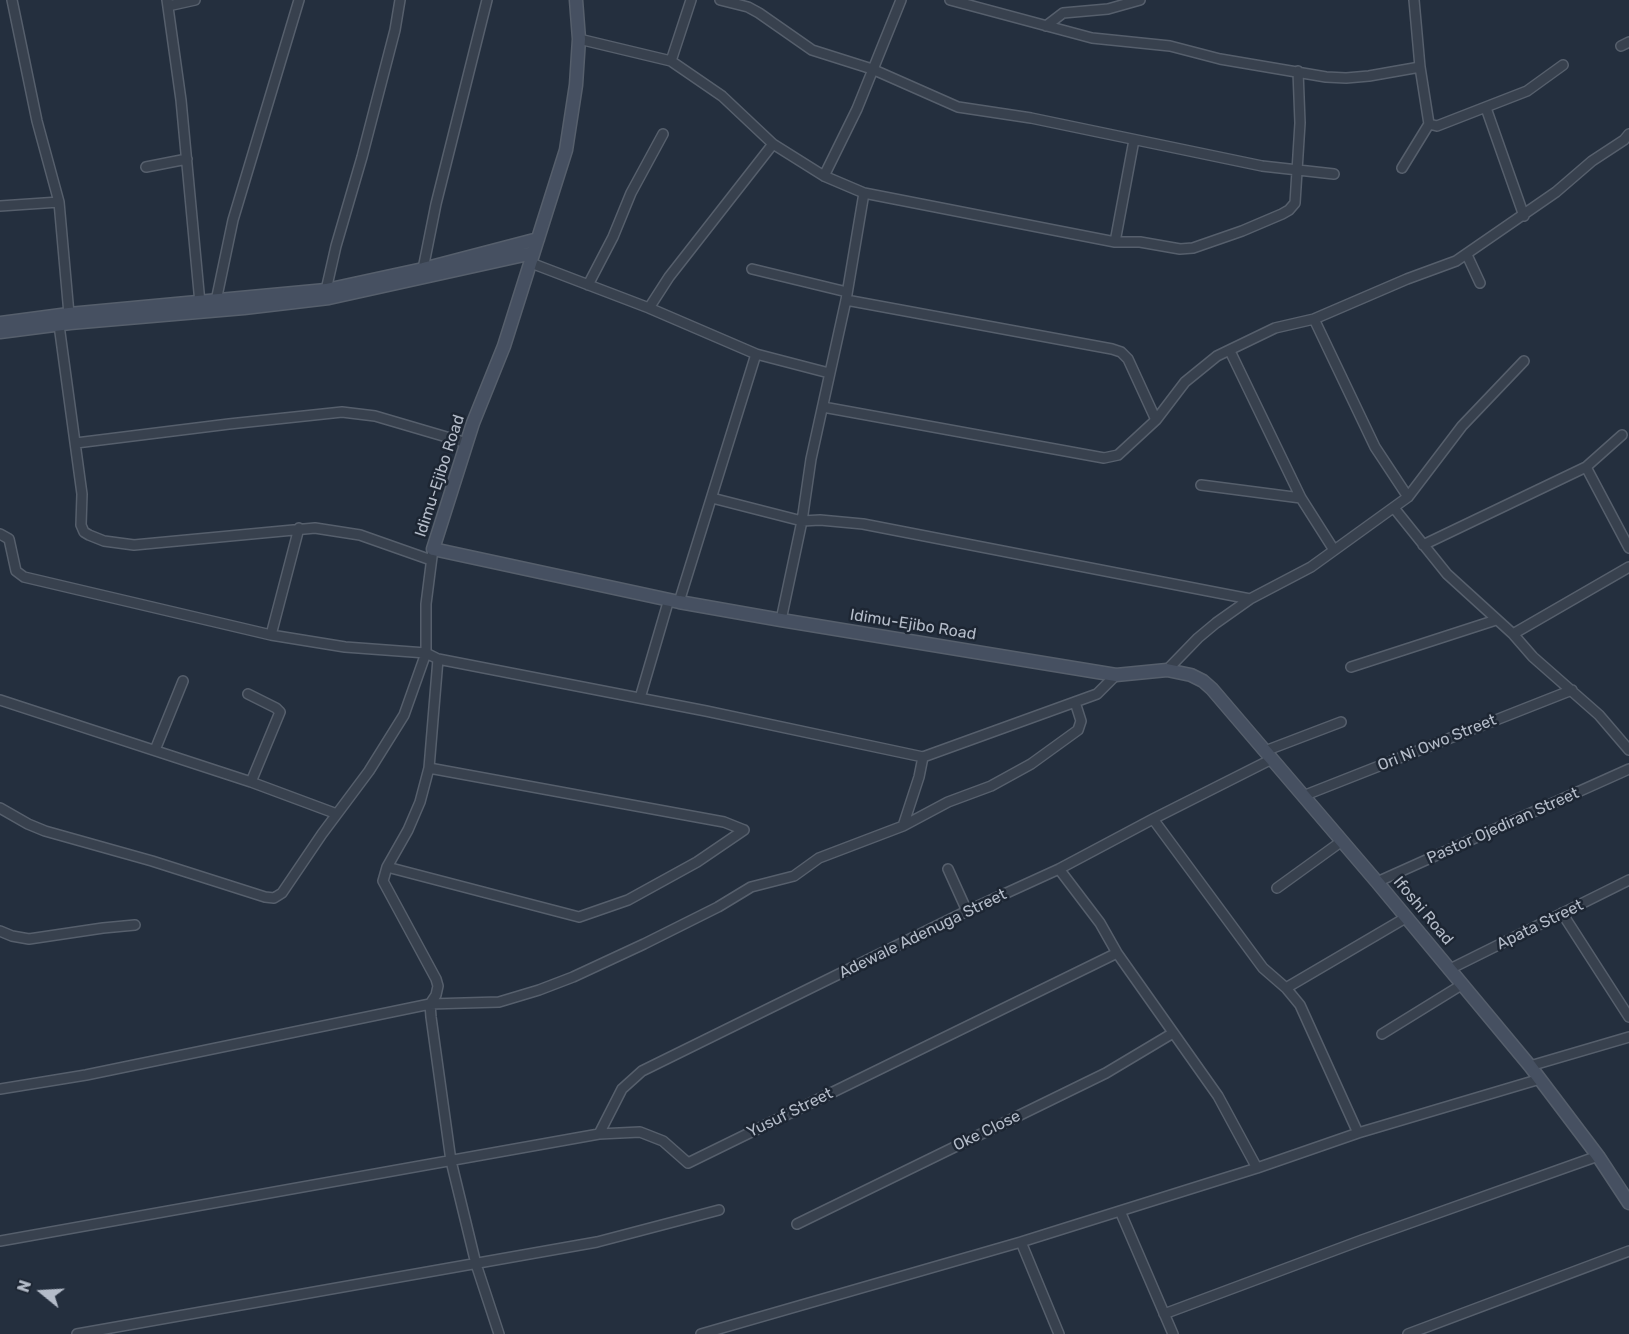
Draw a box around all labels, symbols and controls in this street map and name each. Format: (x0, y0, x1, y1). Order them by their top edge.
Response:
street label: Idimu-Ejibo Road (411, 412, 469, 540)
street label: Idimu-Ejibo Road (848, 606, 978, 644)
street label: Ori Ni Owo Street (1375, 710, 1499, 776)
street label: Pastor Ojediran Street (1424, 784, 1582, 868)
street label: Ifoshi Road (1389, 873, 1457, 949)
street label: Adewale Adenuga Street (836, 885, 1010, 983)
street label: Apata Street (1493, 896, 1587, 954)
street label: Yusuf Street (744, 1084, 836, 1142)
street label: Oke Close (950, 1106, 1024, 1156)
north arrow (12, 1262, 72, 1322)
text: N (14, 1278, 35, 1295)

